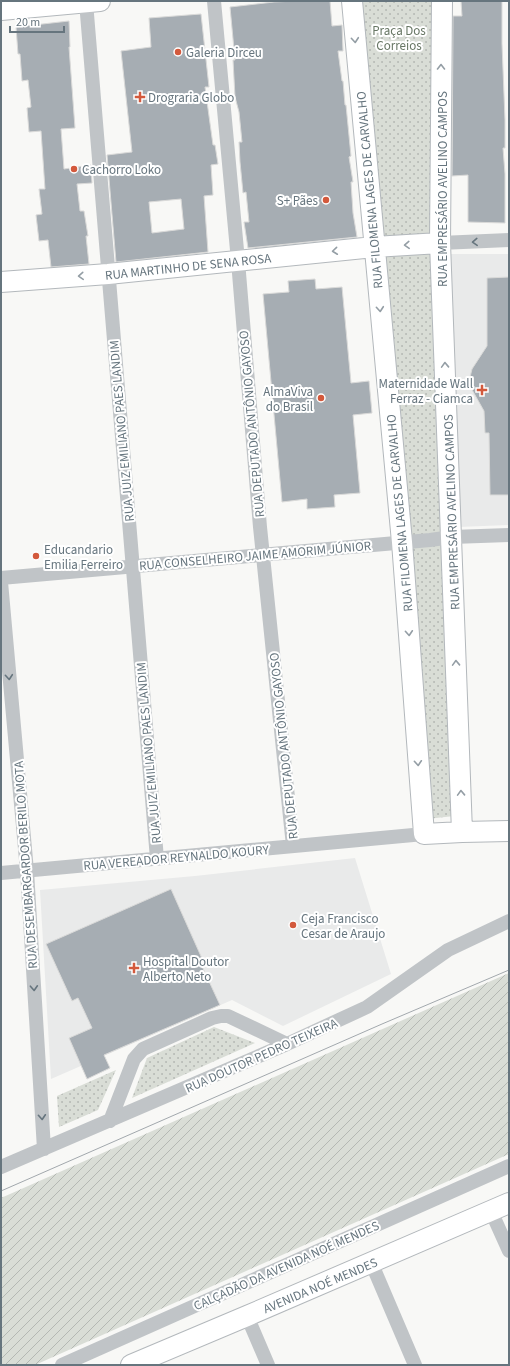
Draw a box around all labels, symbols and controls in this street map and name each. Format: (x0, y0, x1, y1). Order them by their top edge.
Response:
scale bar (10, 8, 64, 34)
text: 20 m (16, 14, 40, 31)
park label: Praça Dos Correios (372, 22, 426, 55)
one-way arrow (351, 37, 360, 43)
place label: Galeria Dirceu (186, 44, 262, 62)
marker: Galeria Dirceu (173, 47, 183, 57)
one-way arrow (437, 64, 445, 70)
place label: Drograria Globo (148, 89, 234, 107)
street label: RUA FILOMENA LAGES DE CARVALHO (352, 90, 388, 289)
street label: RUA EMPRESÁRIO AVELINO CAMPOS (434, 91, 452, 287)
marker: Drograria Globo (135, 92, 145, 102)
place label: Cachorro Loko (82, 161, 161, 179)
marker: Cachorro Loko (69, 164, 79, 174)
place label: S+ Pães (277, 192, 319, 210)
marker: S+ Pães (321, 195, 331, 205)
one-way arrow (472, 237, 478, 246)
one-way arrow (404, 241, 410, 249)
one-way arrow (332, 246, 338, 255)
street label: RUA MARTINHO DE SENA ROSA (104, 249, 273, 285)
one-way arrow (78, 272, 84, 281)
one-way arrow (375, 306, 384, 312)
street label: RUA DEPUTADO ANTÔNIO GAYOSO (235, 330, 269, 518)
street label: RUA JUIZ EMILIANO PAES LANDIM (105, 340, 139, 522)
one-way arrow (441, 362, 449, 368)
place label: Maternidade Wall Ferraz - Ciamca (378, 375, 473, 408)
place label: AlmaViva do Brasil (263, 383, 313, 416)
marker: Maternidade Wall Ferraz - Ciamca (476, 384, 488, 396)
marker: AlmaViva do Brasil (316, 393, 326, 403)
street label: RUA FILOMENA LAGES DE CARVALHO (382, 413, 418, 612)
street label: RUA EMPRESÁRIO AVELINO CAMPOS (440, 414, 464, 610)
street label: RUA CONSELHEIRO JAIME AMORIM JÚNIOR (138, 537, 372, 575)
place label: Educandario Emilia Ferreiro (44, 541, 123, 574)
marker: Educandario Emilia Ferreiro (31, 551, 41, 561)
one-way arrow (405, 630, 414, 636)
street label: RUA DEPUTADO ANTÔNIO GAYOSO (265, 652, 303, 840)
one-way arrow (452, 660, 461, 666)
street label: RUA JUIZ EMILIANO PAES LANDIM (132, 662, 166, 844)
one-way arrow (5, 673, 14, 680)
street label: RUA DESEMBARGARDOR BERILO MOTA (10, 759, 42, 969)
one-way arrow (414, 760, 423, 766)
one-way arrow (457, 790, 465, 796)
street label: RUA VEREADOR REYNALDO KOURY (83, 841, 270, 875)
place label: Ceja Francisco Cesar de Araujo (301, 910, 385, 943)
marker: Ceja Francisco Cesar de Araujo (288, 920, 298, 930)
place label: Hospital Doutor Alberto Neto (143, 953, 229, 986)
marker: Hospital Doutor Alberto Neto (128, 962, 140, 974)
one-way arrow (29, 985, 38, 991)
street label: RUA DOUTOR PEDRO TEIXEIRA (182, 1014, 341, 1098)
one-way arrow (37, 1114, 46, 1120)
street label: CALÇADÃO DA AVENIDA NOÉ MENDES (191, 1217, 381, 1313)
street label: AVENIDA NOÉ MENDES (260, 1254, 380, 1316)

